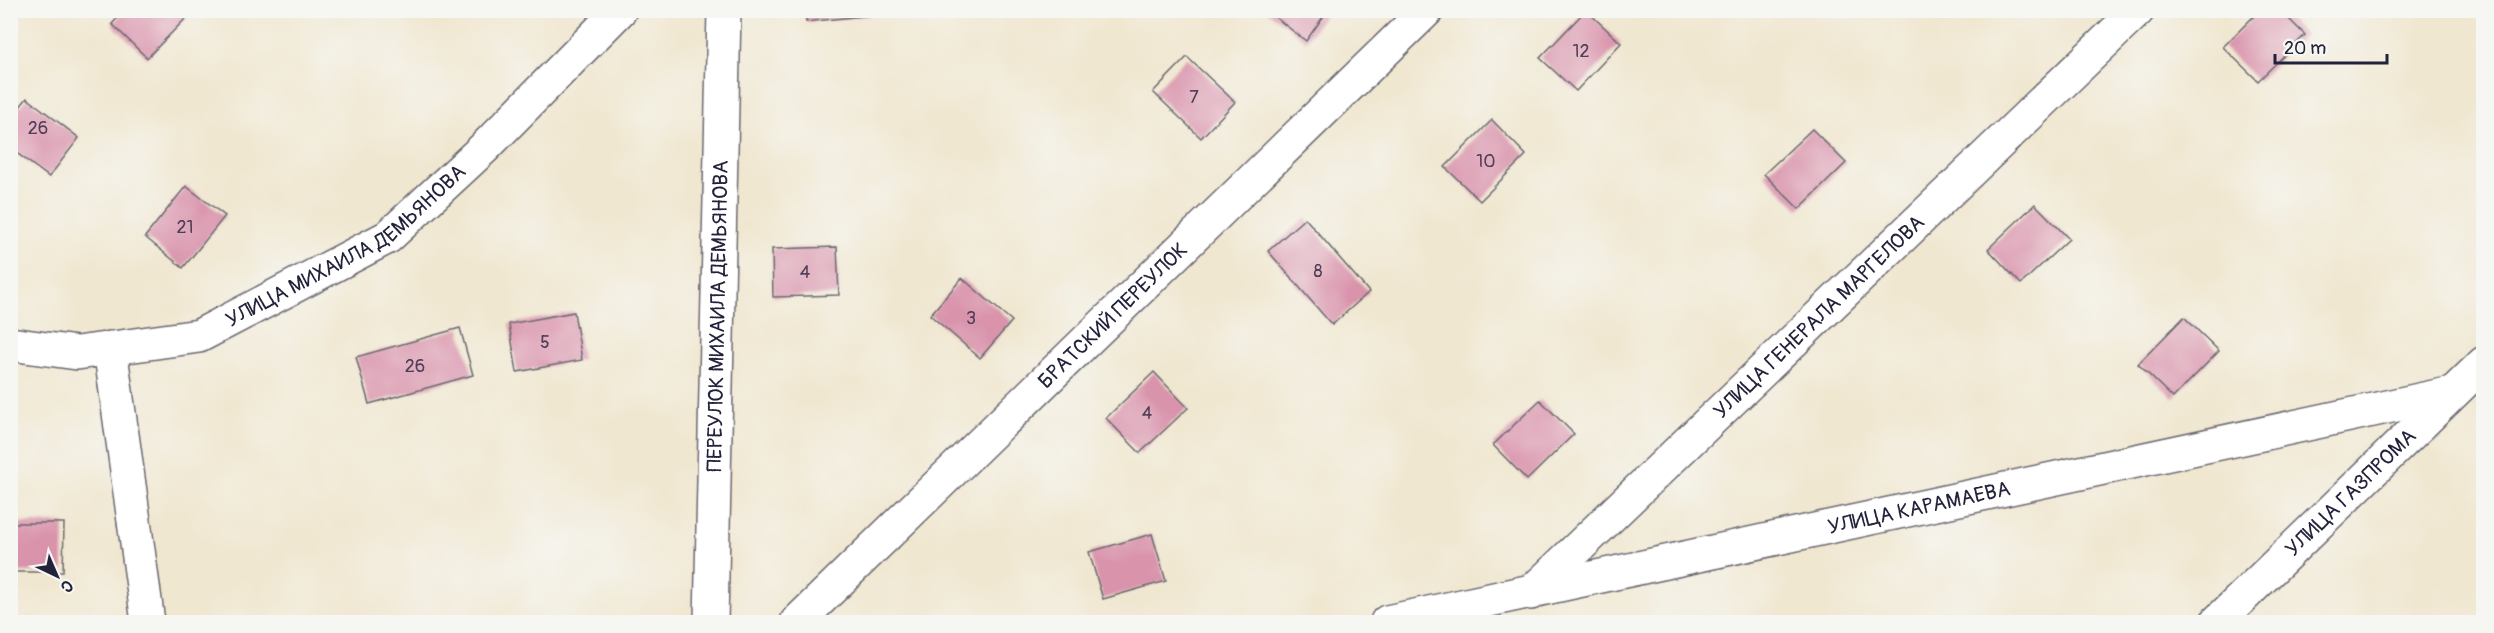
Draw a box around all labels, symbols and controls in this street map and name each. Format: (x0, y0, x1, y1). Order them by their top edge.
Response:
scale bar (2275, 27, 2388, 65)
text: 20 m (2284, 37, 2326, 60)
house number: 12 (1572, 40, 1590, 63)
house number: 7 (1189, 86, 1199, 109)
house number: 26 (28, 117, 48, 140)
house number: 10 (1476, 150, 1496, 173)
street label: УЛИЦА МИХАИЛА ДЕМЬЯНОВА (221, 158, 471, 333)
street label: ПЕРЕУЛОК МИХАИЛА ДЕМЬЯНОВА (701, 160, 734, 472)
street label: УЛИЦА ГЕНЕРАЛА МАРГЕЛОВА (1707, 209, 1930, 424)
house number: 21 (176, 216, 194, 239)
street label: БРАТСКИЙ ПЕРЕУЛОК (1032, 237, 1193, 394)
house number: 8 (1313, 260, 1323, 283)
house number: 4 (800, 261, 811, 284)
house number: 3 (966, 307, 976, 330)
house number: 5 (540, 331, 550, 354)
house number: 26 (405, 355, 425, 378)
house number: 4 (1142, 402, 1153, 425)
street label: УЛИЦА ГАЗПРОМА (2279, 423, 2422, 562)
street label: УЛИЦА КАРАМАЕВА (1825, 475, 2013, 540)
north arrow (27, 546, 87, 606)
text: С (56, 575, 77, 597)

